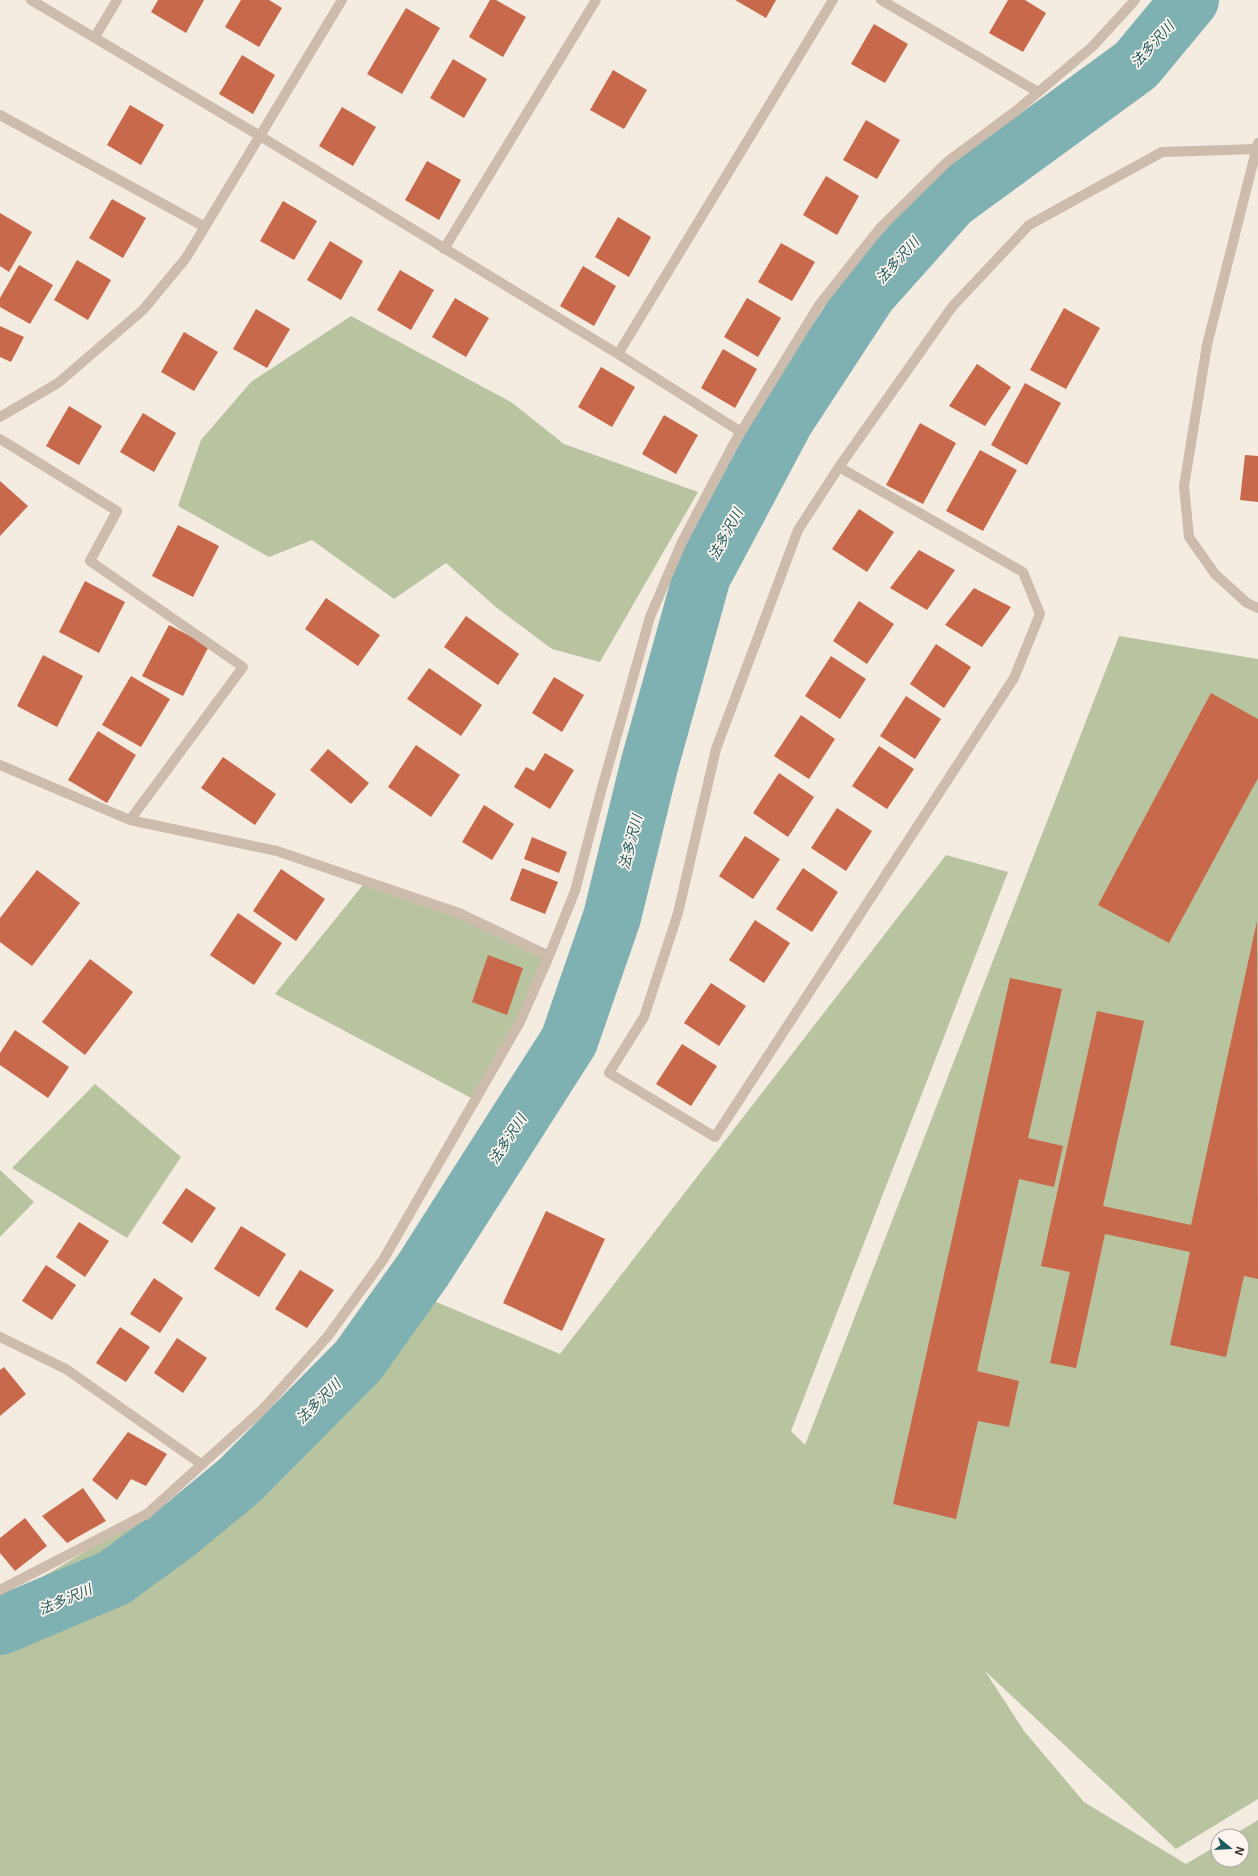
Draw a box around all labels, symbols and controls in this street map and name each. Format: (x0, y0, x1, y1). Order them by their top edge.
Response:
water label: 法多沢川 (1127, 16, 1178, 70)
water label: 法多沢川 (872, 232, 923, 286)
water label: 法多沢川 (704, 504, 747, 563)
water label: 法多沢川 (615, 811, 646, 871)
water label: 法多沢川 (485, 1109, 530, 1167)
water label: 法多沢川 (292, 1374, 345, 1427)
water label: 法多沢川 (36, 1579, 96, 1618)
north arrow (1210, 1828, 1250, 1868)
text: N (1232, 1845, 1247, 1857)

